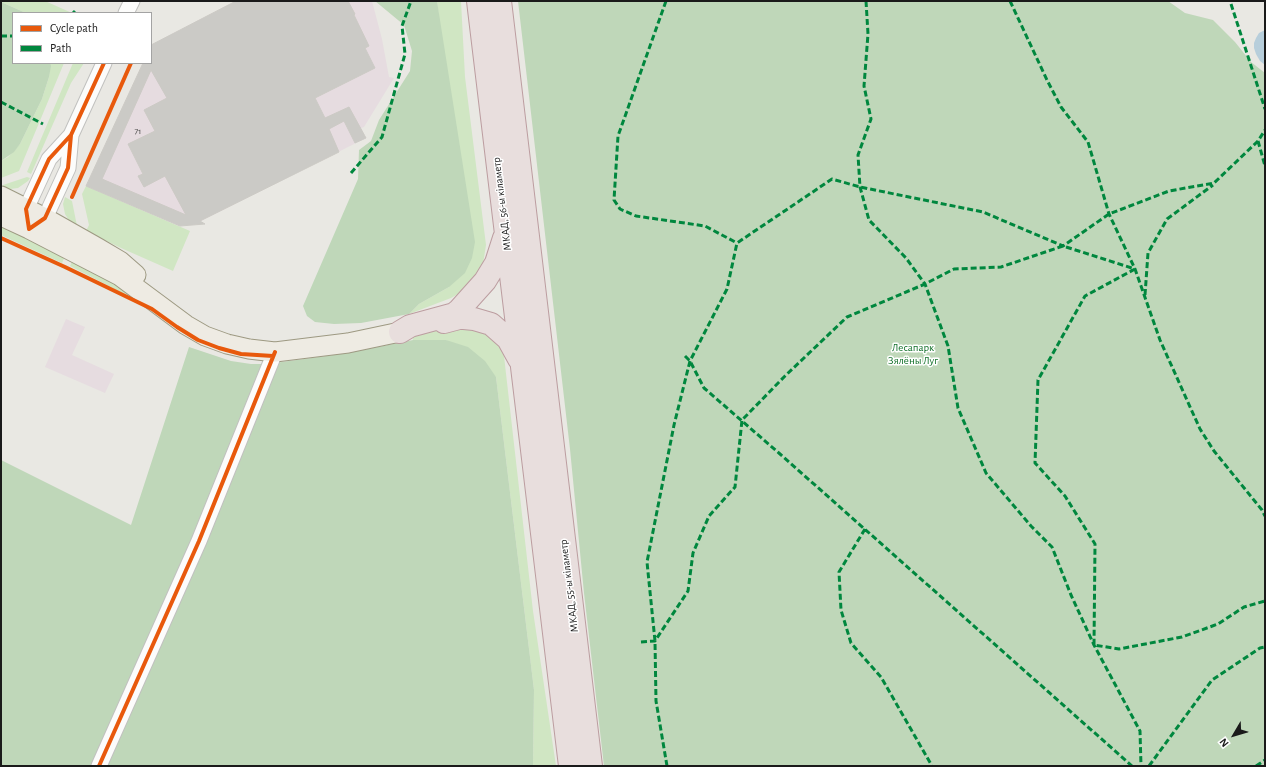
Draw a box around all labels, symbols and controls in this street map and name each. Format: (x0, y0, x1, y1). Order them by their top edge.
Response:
legend (12, 12, 152, 64)
text: Cycle path (50, 22, 98, 34)
text: Path (50, 42, 72, 54)
house number: 71 (135, 126, 141, 136)
street label: МКАД, 56-ы кіламетр (490, 156, 514, 252)
park label: Лесапарк Зялёны Луг (888, 341, 938, 367)
street label: МКАД, 55-ы кіламетр (557, 539, 581, 633)
north arrow (1214, 715, 1254, 755)
text: N (1217, 736, 1231, 749)

